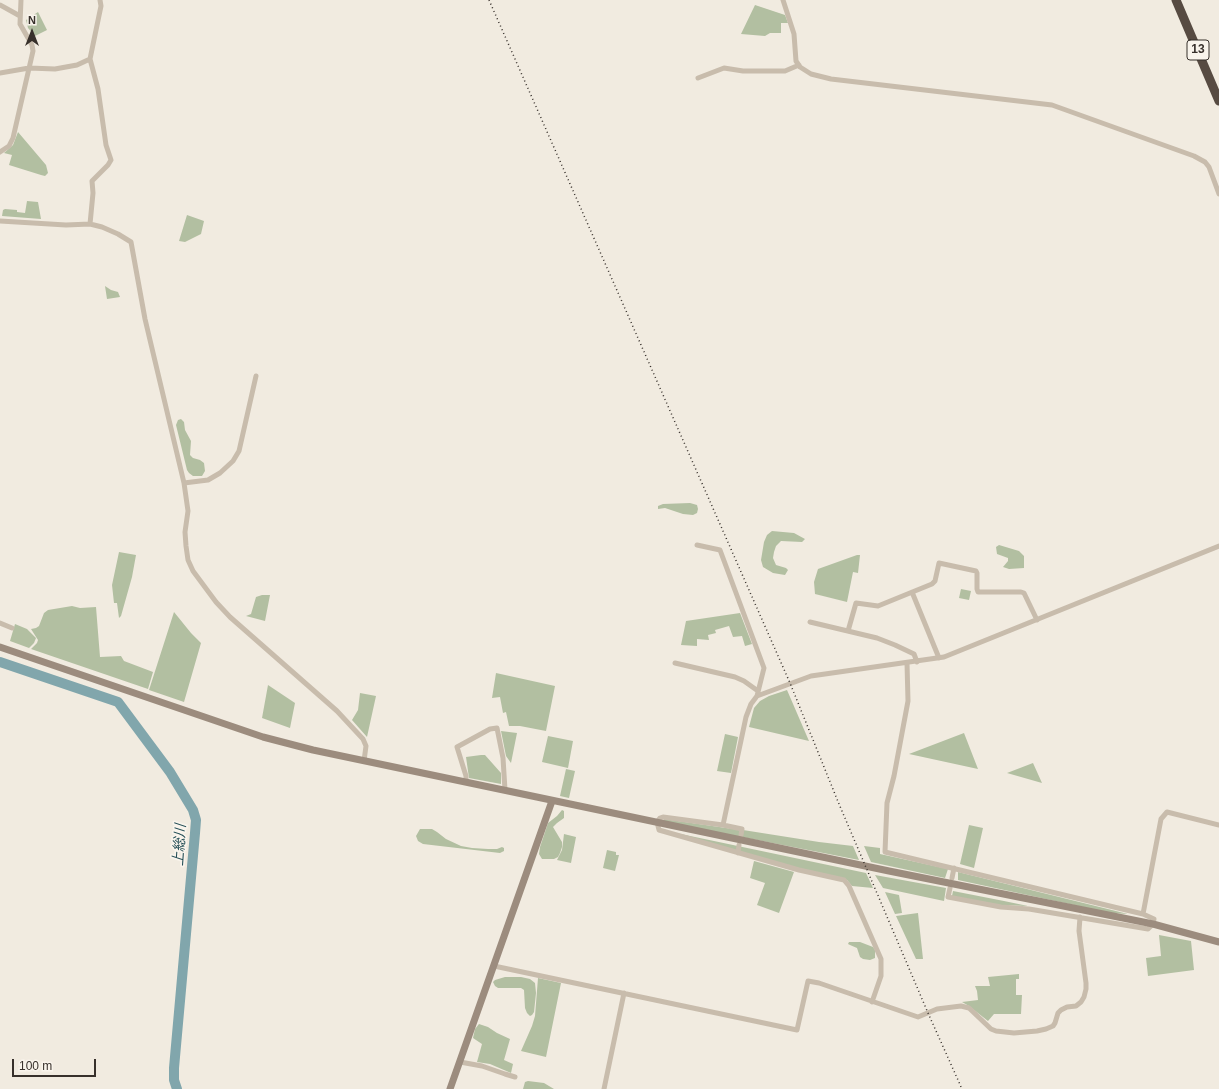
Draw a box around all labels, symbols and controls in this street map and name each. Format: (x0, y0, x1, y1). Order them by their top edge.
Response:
north arrow (12, 12, 52, 52)
text: N (28, 14, 36, 26)
road number: 13 (1187, 40, 1209, 60)
water label: 上総川 (170, 823, 190, 867)
scale bar (14, 1051, 98, 1077)
text: 100 m (19, 1059, 52, 1073)

